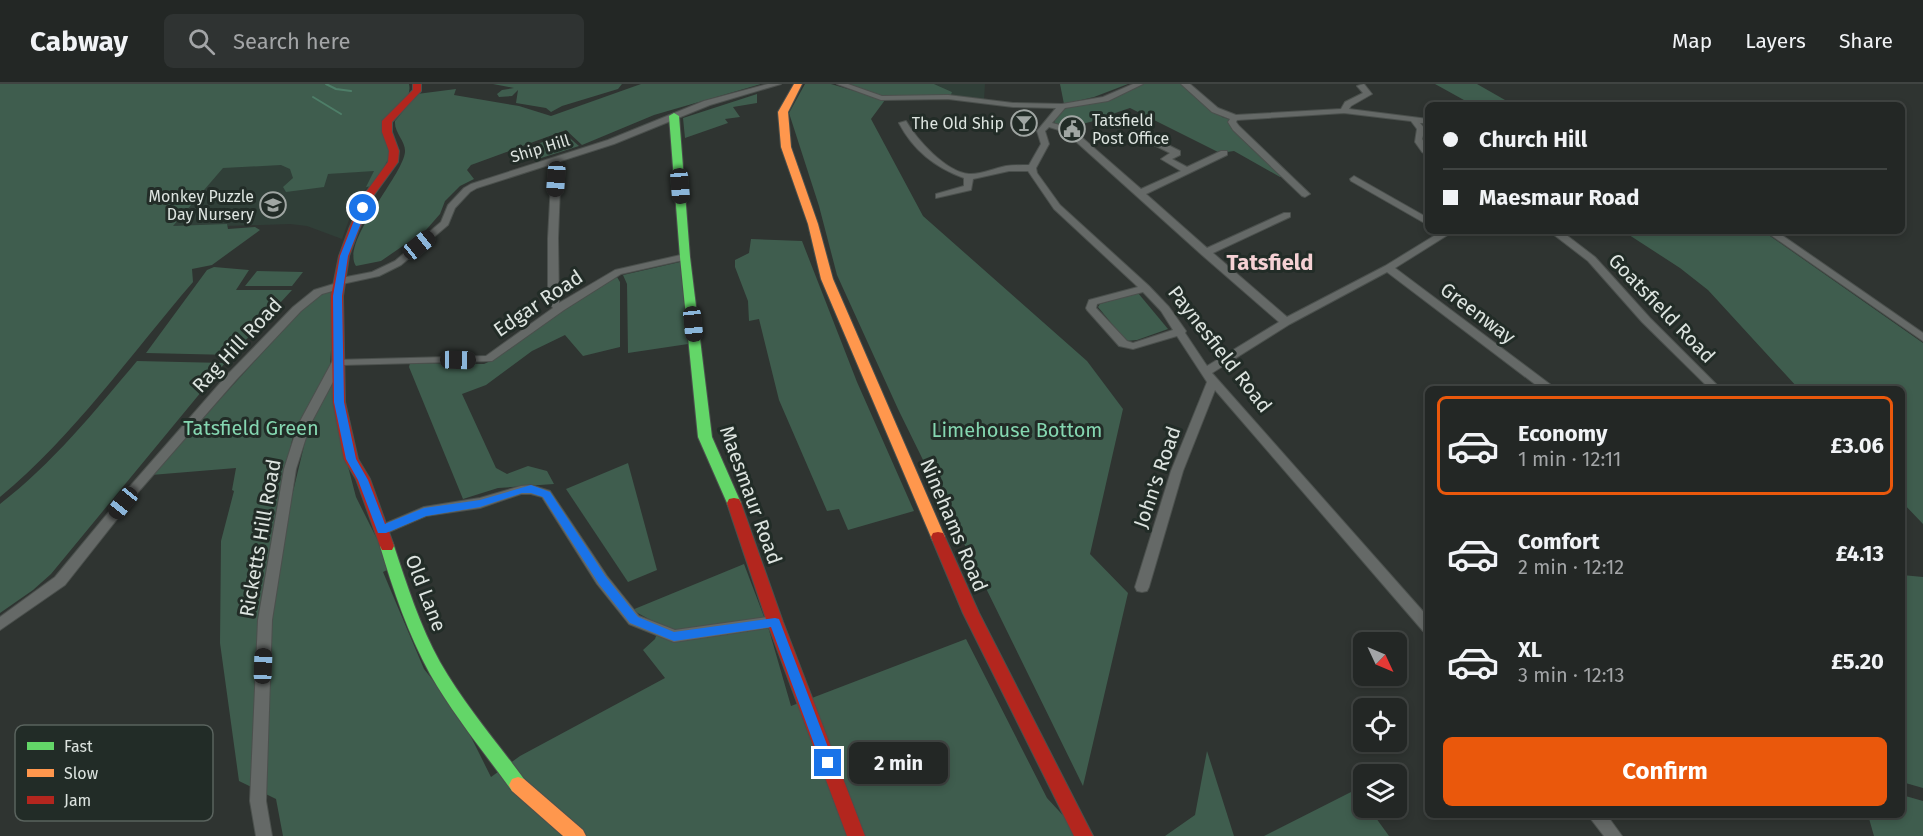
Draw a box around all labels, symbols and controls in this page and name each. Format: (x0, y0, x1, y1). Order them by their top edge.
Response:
search box (164, 14, 584, 68)
text: Cabway (30, 25, 128, 58)
icon: search (185, 25, 218, 58)
text: Search here (233, 28, 350, 55)
text: Map (1672, 28, 1712, 54)
text: Layers (1745, 28, 1806, 54)
text: Share (1839, 28, 1893, 54)
bar icon: The Old Ship (1009, 108, 1039, 138)
place label: Tatsfield Post Office (1092, 111, 1169, 148)
place label: The Old Ship (912, 114, 1004, 133)
public building icon: Tatsfield Post Office (1057, 114, 1087, 144)
text: Church Hill (1479, 126, 1587, 153)
street label: Ship Hill (508, 130, 572, 166)
car (546, 160, 566, 198)
car (669, 167, 691, 205)
text: Maesmaur Road (1479, 184, 1640, 211)
place label: Monkey Puzzle Day Nursery (149, 187, 254, 224)
school or university icon: Monkey Puzzle Day Nursery (258, 190, 288, 220)
route start (349, 194, 376, 221)
car (399, 227, 439, 263)
street label: Goatsfield Road (1604, 248, 1720, 368)
district label: Tatsfield (1227, 249, 1313, 276)
street label: Edgar Road (489, 264, 587, 342)
street label: Greenway (1436, 277, 1520, 349)
street label: Paynesfield Road (1163, 281, 1277, 417)
street label: Rag Hill Road (187, 293, 287, 397)
car (682, 305, 704, 343)
car (440, 351, 476, 369)
park label: Tatsfield Green (183, 416, 319, 440)
park label: Limehouse Bottom (931, 418, 1103, 442)
icon: car (1446, 419, 1500, 473)
text: Economy (1518, 420, 1607, 447)
street label: Maesmaur Road (715, 423, 787, 567)
street label: John's Road (1128, 423, 1186, 531)
text: £3.06 (1830, 432, 1884, 459)
text: 1 min · 12:11 (1518, 447, 1621, 471)
street label: Ninehams Road (915, 455, 993, 595)
street label: Ricketts Hill Road (234, 457, 286, 619)
car (105, 483, 141, 523)
icon: car (1446, 527, 1500, 581)
text: Comfort (1518, 528, 1599, 555)
text: £4.13 (1836, 540, 1884, 567)
street label: Old Lane (400, 551, 452, 635)
text: 2 min · 12:12 (1518, 555, 1624, 579)
north arrow (1353, 632, 1407, 686)
map controls (1353, 632, 1407, 818)
icon: car (1446, 635, 1500, 689)
text: XL (1518, 636, 1542, 663)
car (253, 648, 273, 684)
text: £5.20 (1831, 648, 1884, 675)
text: 3 min · 12:13 (1518, 663, 1624, 687)
button: locate (1353, 698, 1407, 752)
legend (15, 725, 213, 821)
text: Fast (64, 737, 93, 756)
button: Confirm (1443, 737, 1887, 806)
callout: 2 min (849, 742, 948, 784)
route end (814, 749, 841, 776)
text: 2 min (874, 751, 923, 775)
text: Slow (64, 764, 99, 783)
button: layers (1353, 764, 1407, 818)
text: Jam (64, 791, 91, 810)

